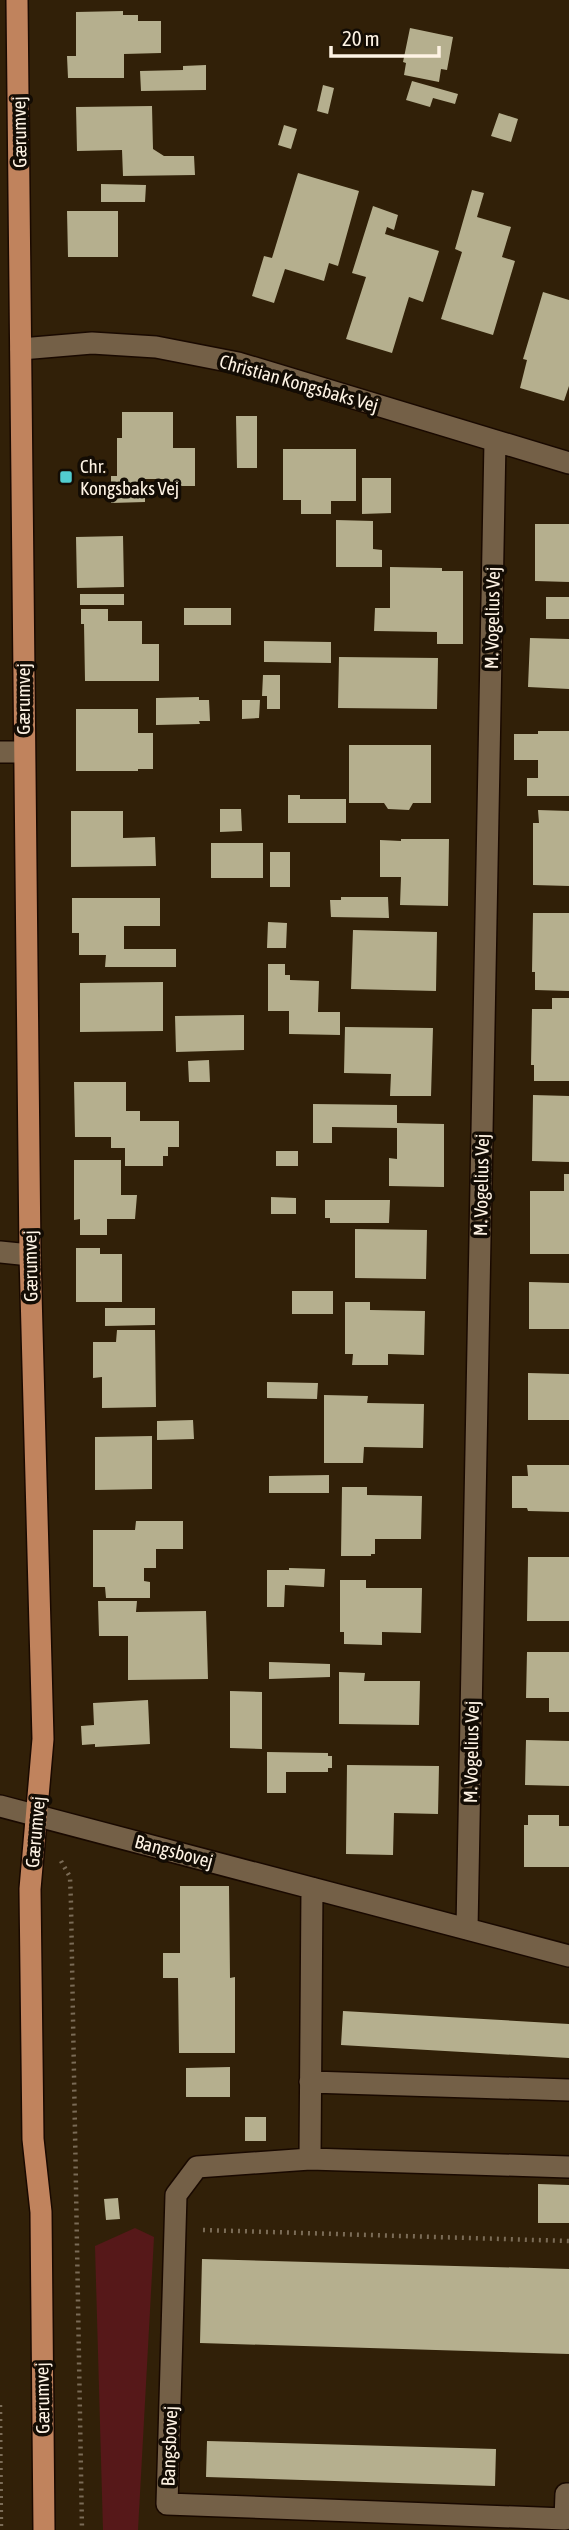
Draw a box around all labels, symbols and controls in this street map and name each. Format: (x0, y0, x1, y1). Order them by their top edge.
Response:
scale bar (331, 14, 440, 58)
text: 20 m (342, 26, 380, 50)
street label: Gærumvej (7, 96, 31, 168)
street label: Christian Kongsbaks Vej (217, 350, 381, 416)
place label: Chr. Kongsbaks Vej (80, 455, 179, 499)
marker: Chr. Kongsbaks Vej (58, 469, 74, 485)
street label: M. Vogelius Vej (480, 567, 504, 669)
street label: Gærumvej (12, 663, 34, 735)
street label: M. Vogelius Vej (469, 1134, 493, 1236)
street label: Gærumvej (18, 1230, 42, 1302)
street label: M. Vogelius Vej (459, 1701, 483, 1803)
street label: Gærumvej (21, 1795, 49, 1869)
street label: Bangsbovej (132, 1830, 216, 1872)
street label: Gærumvej (30, 2362, 54, 2434)
street label: Bangsbovej (157, 2405, 181, 2487)

